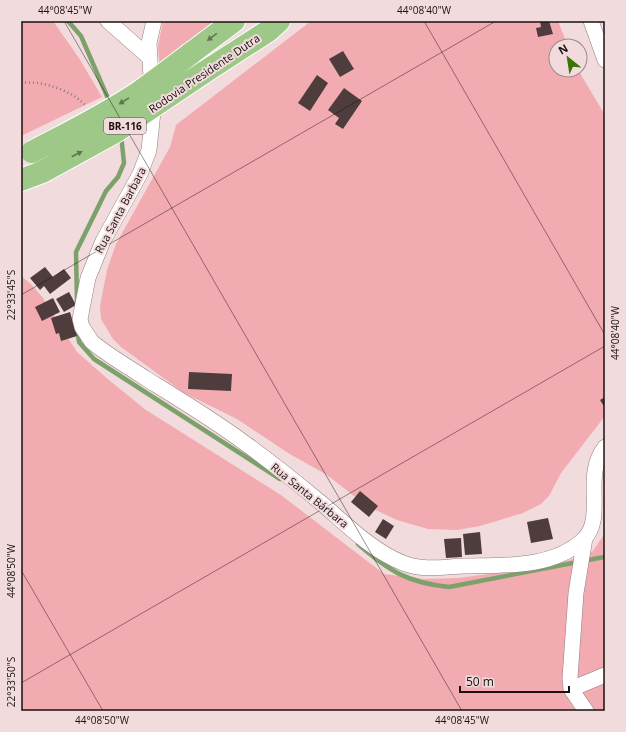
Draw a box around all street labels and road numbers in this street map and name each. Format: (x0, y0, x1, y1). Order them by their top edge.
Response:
street label: Rodovia Presidente Dutra (145, 30, 263, 116)
road number: BR-116 (104, 118, 146, 134)
street label: Rua Santa Barbara (91, 164, 149, 256)
street label: Rua Santa Bárbara (268, 459, 352, 531)

